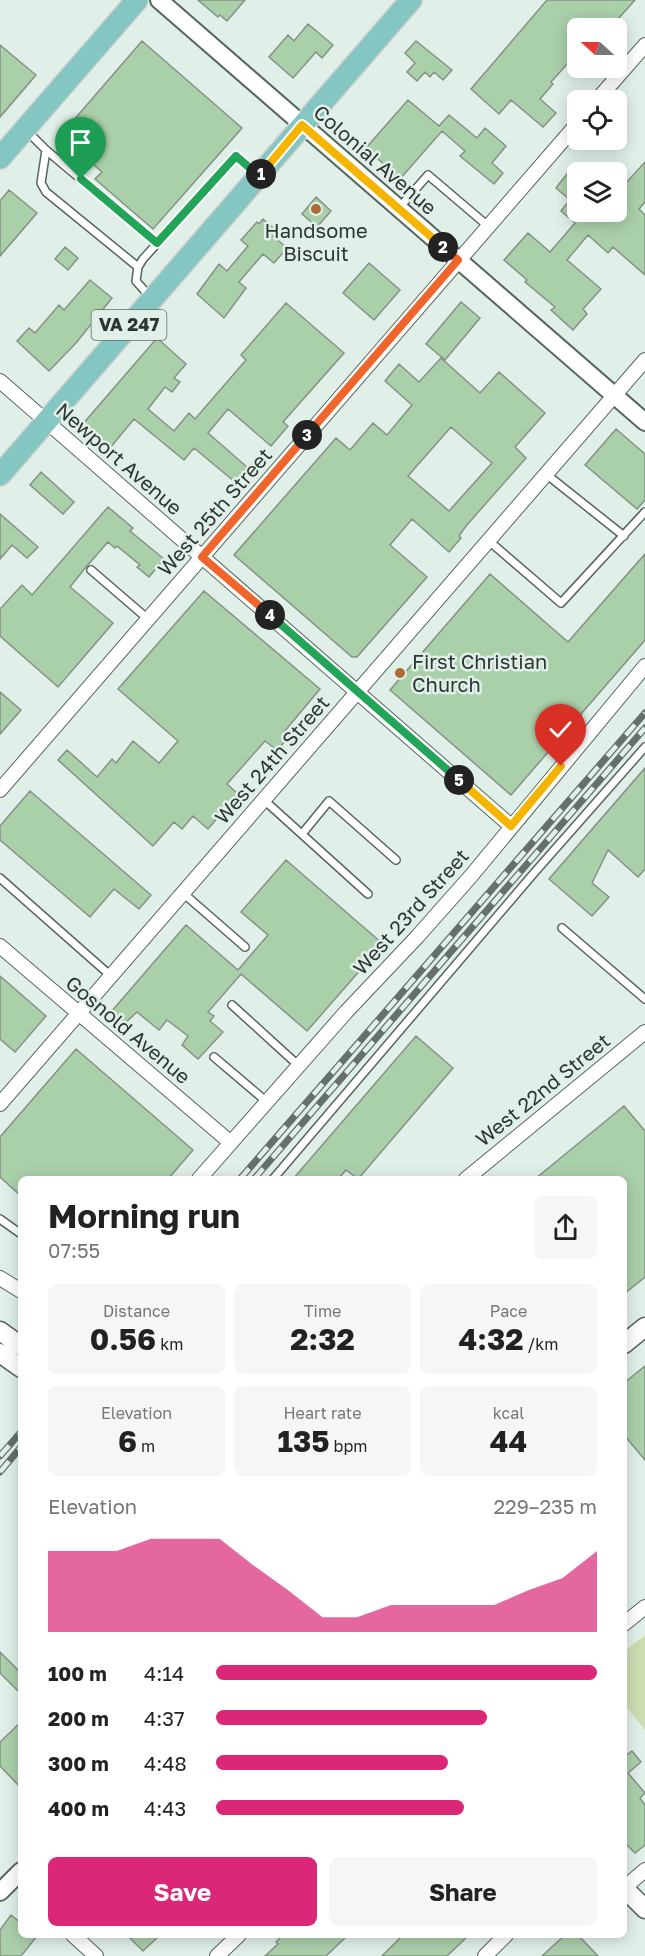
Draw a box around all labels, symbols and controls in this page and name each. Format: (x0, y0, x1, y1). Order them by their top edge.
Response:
north arrow (567, 18, 627, 78)
map controls (567, 18, 627, 222)
button: locate (567, 90, 627, 150)
street label: Colonial Avenue (309, 99, 442, 219)
pin (55, 117, 106, 179)
icon: arrive (64, 126, 97, 159)
pin: 1 (246, 159, 276, 189)
button: layers (567, 162, 627, 222)
text: 1 (257, 164, 265, 184)
marker: Handsome Biscuit (309, 202, 323, 216)
place label: Handsome Biscuit (265, 218, 368, 265)
pin: 2 (428, 232, 458, 262)
text: 2 (438, 237, 448, 257)
road number: VA 247 (92, 310, 166, 340)
street label: Newport Avenue (52, 397, 187, 519)
pin: 3 (292, 420, 322, 450)
text: 3 (302, 425, 312, 445)
street label: West 25th Street (152, 443, 276, 580)
pin: 4 (255, 600, 285, 630)
text: 4 (265, 605, 275, 625)
place label: First Christian Church (412, 649, 547, 696)
marker: First Christian Church (393, 666, 407, 680)
street label: West 24th Street (209, 690, 333, 828)
pin (535, 704, 586, 766)
icon: check (544, 713, 577, 746)
pin: 5 (444, 765, 474, 795)
text: 5 (454, 770, 464, 790)
street label: West 23rd Street (347, 843, 473, 979)
street label: Gosnold Avenue (62, 970, 196, 1088)
street label: West 22nd Street (470, 1028, 614, 1151)
text: Morning run (48, 1196, 240, 1235)
button: share (534, 1196, 597, 1259)
text: 07:55 (48, 1238, 100, 1262)
text: Distance (103, 1301, 170, 1321)
text: Time (304, 1301, 341, 1321)
text: Pace (490, 1301, 527, 1321)
text: 0.56 (90, 1321, 156, 1357)
text: 2:32 (290, 1321, 355, 1357)
text: 4:32 (459, 1321, 524, 1357)
text: km (156, 1334, 183, 1354)
text: /km (524, 1334, 558, 1354)
text: Elevation (101, 1403, 172, 1423)
text: Heart rate (283, 1403, 362, 1423)
text: kcal (493, 1403, 524, 1423)
text: 6 (118, 1423, 137, 1459)
text: 135 (278, 1423, 330, 1459)
text: 44 (490, 1423, 527, 1459)
text: m (137, 1436, 155, 1456)
text: bpm (330, 1436, 367, 1456)
text: Elevation (48, 1494, 137, 1518)
text: 229–235 m (494, 1494, 597, 1518)
text: 100 m (48, 1661, 107, 1685)
text: 4:14 (144, 1661, 184, 1685)
text: 200 m (48, 1706, 109, 1730)
text: 4:37 (144, 1706, 185, 1730)
text: 300 m (48, 1751, 109, 1775)
text: 4:48 (144, 1751, 187, 1775)
text: 400 m (48, 1796, 109, 1820)
text: 4:43 (144, 1796, 186, 1820)
button: Save (48, 1857, 317, 1926)
button: Share (329, 1857, 597, 1926)

